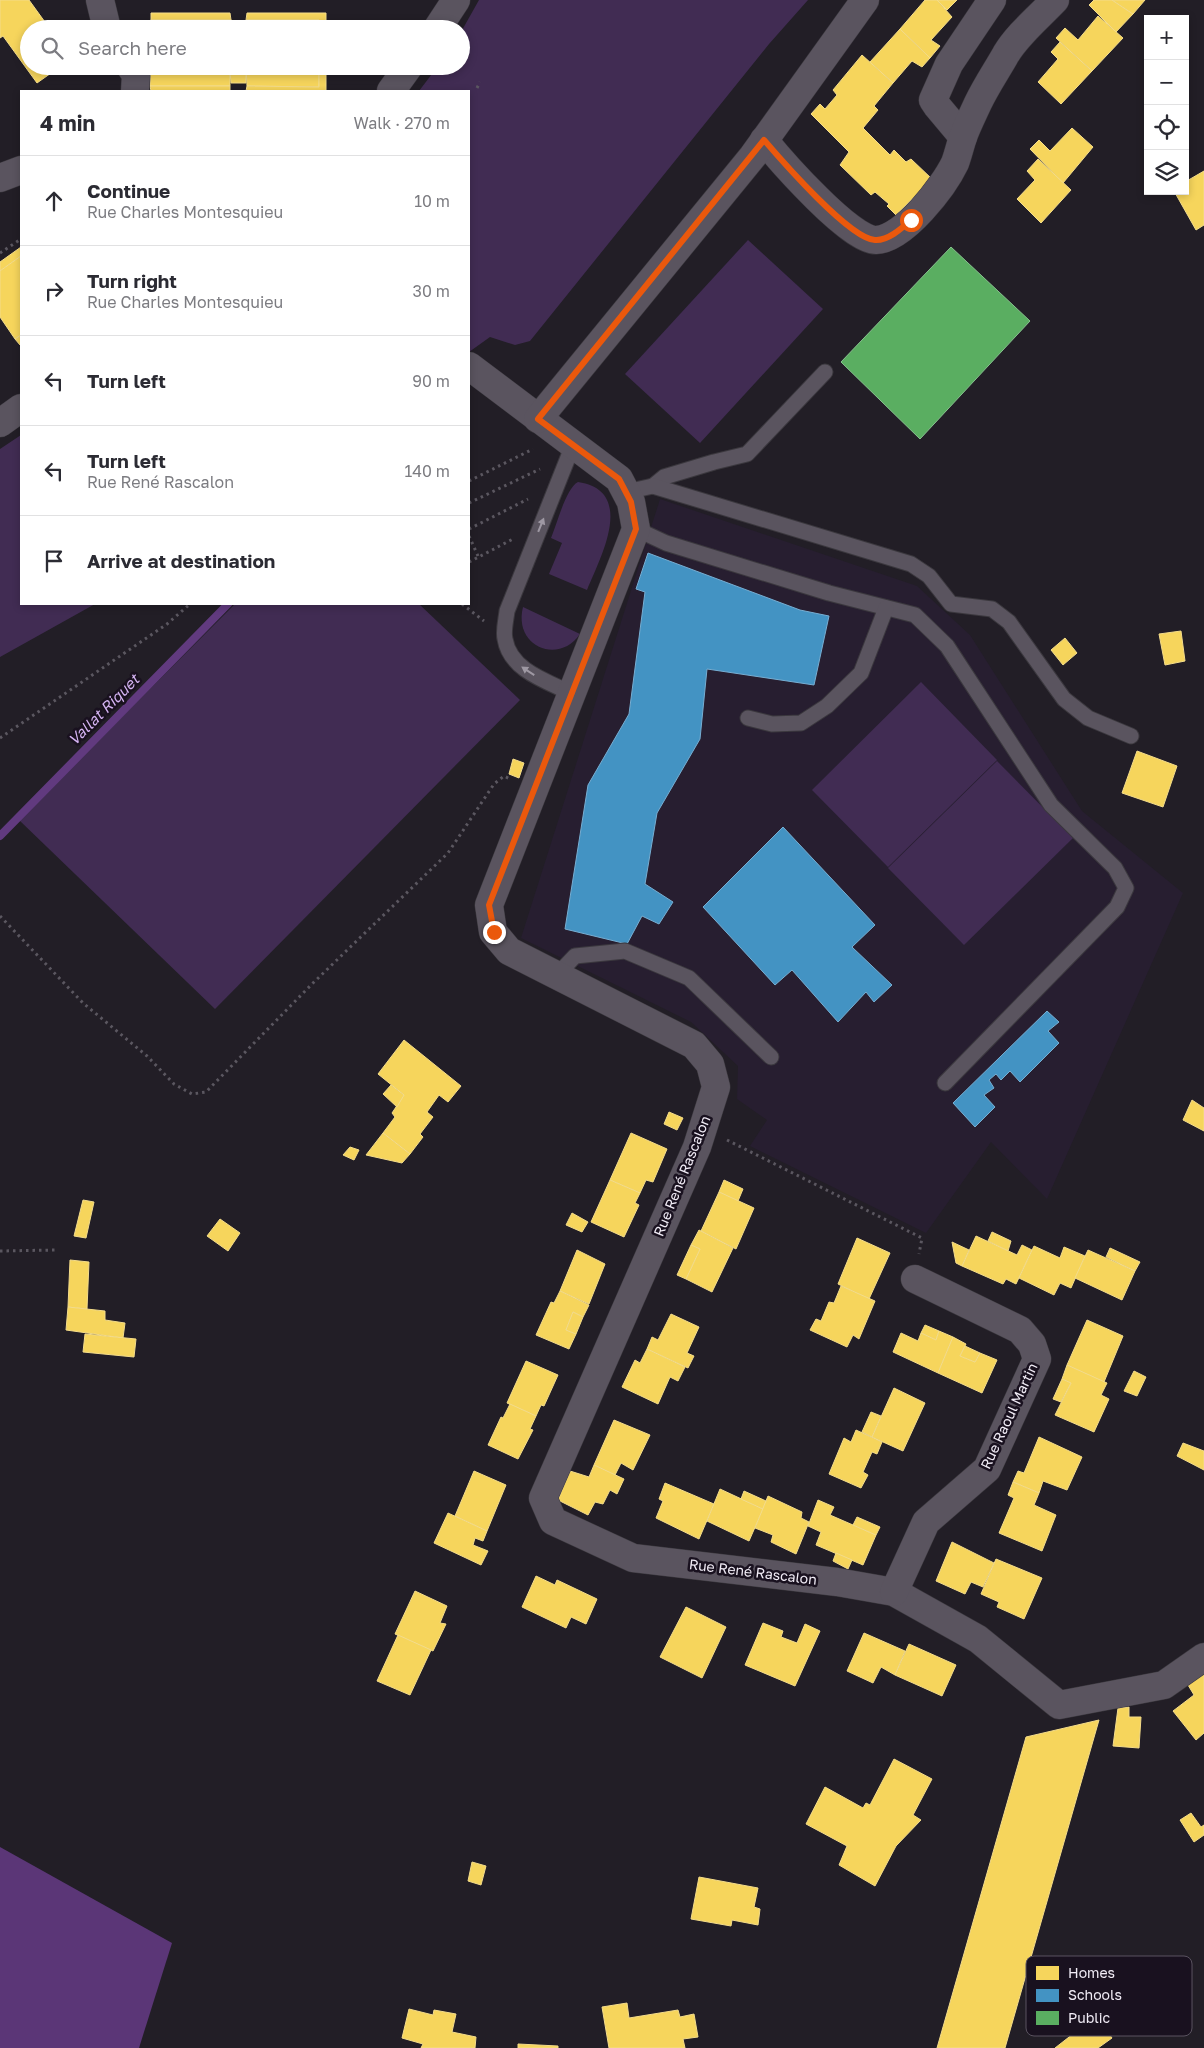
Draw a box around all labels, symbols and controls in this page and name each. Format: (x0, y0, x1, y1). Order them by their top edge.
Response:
map controls (1144, 15, 1189, 195)
button: + (1144, 15, 1189, 60)
search box (20, 20, 470, 75)
icon: search (38, 34, 66, 62)
text: Search here (78, 36, 187, 59)
button: − (1144, 60, 1189, 105)
button: locate (1144, 105, 1189, 150)
text: 4 min (40, 110, 95, 136)
text: Walk · 270 m (353, 113, 450, 133)
button: layers (1144, 150, 1189, 195)
text: Continue (87, 179, 170, 202)
icon: ahead (40, 187, 68, 215)
text: 10 m (414, 191, 450, 211)
text: Rue Charles Montesquieu (87, 202, 283, 222)
route start (900, 209, 923, 232)
text: Turn right (87, 269, 177, 292)
icon: right (40, 277, 68, 305)
text: 30 m (413, 281, 450, 301)
text: Rue Charles Montesquieu (87, 292, 283, 312)
icon: left (40, 367, 68, 395)
text: Turn left (87, 369, 166, 392)
text: 90 m (412, 371, 450, 391)
text: Turn left (87, 449, 166, 472)
icon: left (40, 457, 68, 485)
text: 140 m (404, 461, 450, 481)
text: Rue René Rascalon (87, 472, 234, 492)
one-way arrow (538, 518, 546, 532)
icon: arrive (40, 547, 68, 575)
text: Arrive at destination (87, 549, 275, 572)
one-way arrow (522, 666, 535, 675)
water label: Vallat Riquet (64, 669, 144, 748)
route end (483, 921, 506, 944)
street label: Rue René Rascalon (650, 1113, 714, 1239)
street label: Rue Raoul Martin (977, 1360, 1041, 1472)
street label: Rue René Rascalon (688, 1555, 818, 1588)
legend (1026, 1956, 1192, 2036)
text: Homes (1068, 1964, 1115, 1981)
text: Schools (1068, 1986, 1122, 2003)
text: Public (1068, 2009, 1110, 2026)

